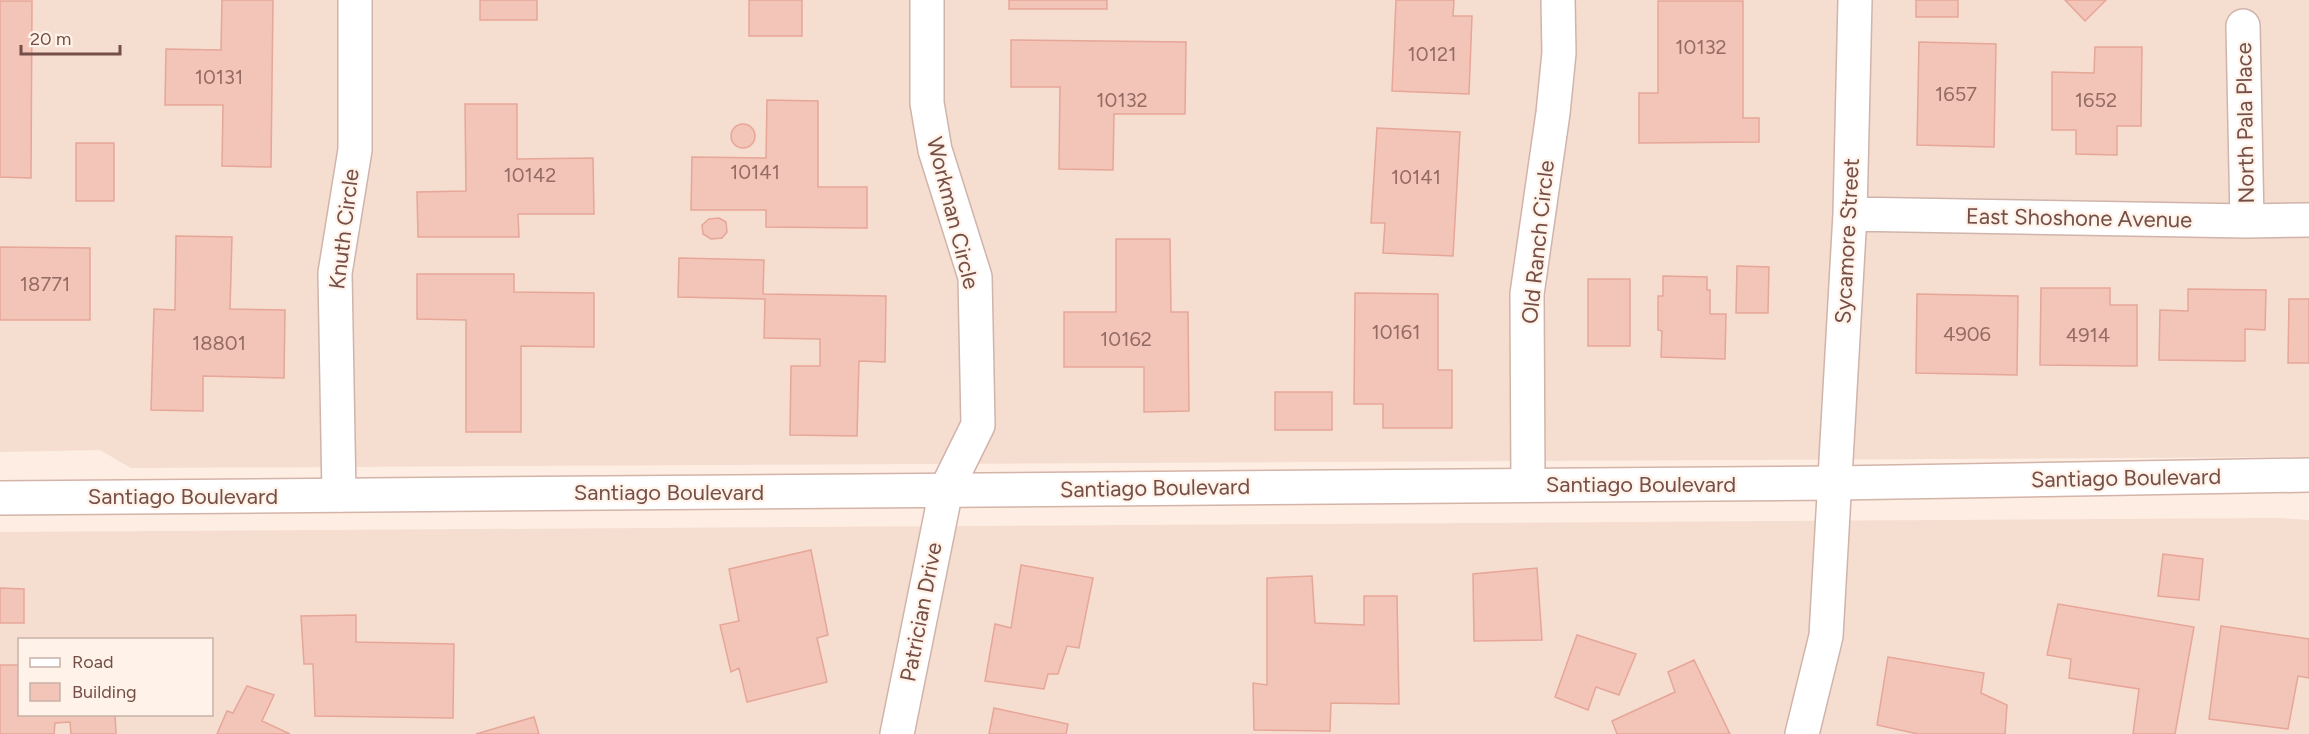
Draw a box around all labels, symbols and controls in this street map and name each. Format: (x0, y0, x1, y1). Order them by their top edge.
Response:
scale bar (21, 18, 120, 56)
text: 20 m (30, 28, 71, 50)
house number: 10132 (1675, 35, 1727, 59)
house number: 10121 (1408, 42, 1456, 66)
street label: North Pala Place (2230, 42, 2260, 204)
house number: 10131 (195, 65, 243, 89)
house number: 1657 (1935, 82, 1977, 106)
house number: 10132 (1096, 88, 1148, 112)
house number: 1652 (2075, 88, 2117, 112)
street label: Workman Circle (921, 134, 985, 292)
street label: Sycamore Street (1829, 157, 1865, 325)
street label: Old Ranch Circle (1516, 159, 1560, 325)
house number: 10141 (730, 160, 780, 184)
house number: 10142 (504, 163, 556, 187)
house number: 10141 (1391, 165, 1441, 189)
street label: Knuth Circle (323, 167, 365, 291)
street label: East Shoshone Avenue (1966, 203, 2192, 233)
house number: 18771 (20, 272, 70, 296)
house number: 10161 (1372, 320, 1420, 344)
house number: 4906 (1943, 322, 1991, 346)
house number: 4914 (2066, 323, 2110, 347)
house number: 10162 (1100, 327, 1152, 351)
house number: 18801 (192, 331, 246, 355)
street label: Santiago Boulevard (2031, 463, 2221, 493)
street label: Santiago Boulevard (1546, 471, 1736, 498)
street label: Santiago Boulevard (1060, 473, 1250, 503)
street label: Santiago Boulevard (574, 479, 764, 506)
street label: Santiago Boulevard (88, 483, 278, 510)
street label: Patrician Drive (894, 540, 948, 684)
legend (18, 638, 213, 716)
text: Road (72, 651, 113, 673)
text: Building (72, 681, 137, 703)

